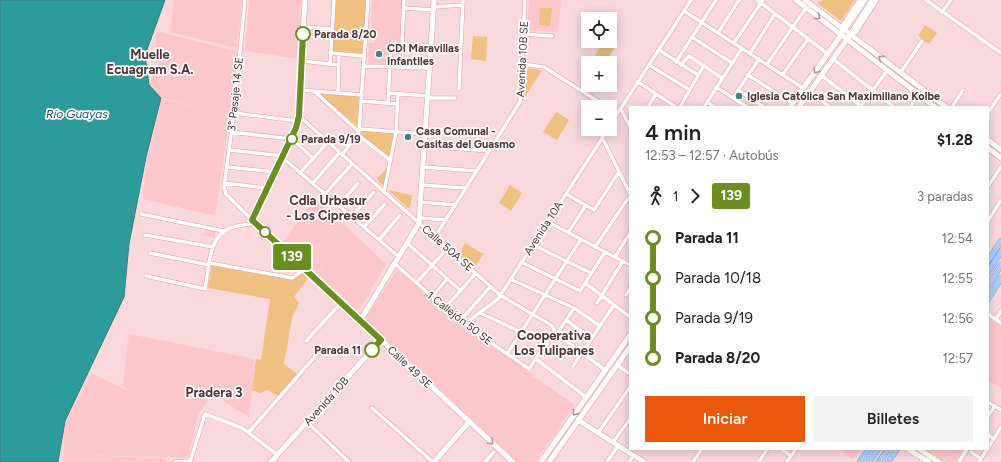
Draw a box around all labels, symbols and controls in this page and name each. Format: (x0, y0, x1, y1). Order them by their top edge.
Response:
map controls (581, 12, 617, 136)
button: locate (581, 12, 617, 48)
one-way arrow (814, 13, 821, 20)
street label: Avenida 10B SE (514, 20, 531, 98)
marker: Parada 8/20 (295, 26, 311, 42)
place label: Parada 8/20 (314, 28, 376, 41)
place label: CDI Maravillas Infantiles (387, 42, 459, 68)
district label: Muelle Ecuagram S.A. (107, 47, 193, 77)
marker: CDI Maravillas Infantiles (374, 49, 384, 59)
street label: 3° Pasaje 14 SE (225, 56, 246, 132)
button: + (581, 56, 617, 92)
one-way arrow (879, 56, 886, 63)
one-way arrow (814, 66, 821, 73)
place label: Iglesia Católica San Maximiliano Kolbe (747, 90, 940, 103)
marker: Iglesia Católica San Maximiliano Kolbe (734, 91, 744, 101)
button: − (581, 100, 617, 136)
water label: Río Guayas (46, 107, 108, 121)
text: 4 min (645, 119, 701, 146)
place label: Casa Comunal - Casitas del Guasmo (416, 125, 516, 151)
text: $1.28 (937, 131, 973, 149)
marker: Casa Comunal - Casitas del Guasmo (403, 132, 413, 142)
marker: Parada 9/19 (286, 133, 298, 145)
place label: Parada 9/19 (301, 133, 361, 146)
text: 12:53 – 12:57 · Autobús (645, 148, 779, 163)
icon: walk (645, 185, 667, 207)
icon: forward (684, 185, 706, 207)
text: 139 (720, 187, 742, 204)
text: 1 (673, 189, 678, 204)
text: 3 paradas (917, 189, 973, 204)
district label: Cdla Urbasur - Los Cipreses (286, 193, 370, 223)
street label: Avenida 10A (521, 199, 566, 258)
street label: Calle 50A SE (419, 223, 476, 274)
unlabelled marker (259, 226, 271, 238)
text: Parada 11 (675, 229, 739, 247)
text: 12:54 (942, 231, 973, 246)
line badge: 139 (269, 244, 315, 270)
text: 139 (281, 248, 303, 265)
text: Parada 10/18 (675, 269, 761, 287)
text: 12:55 (942, 271, 973, 286)
street label: 1 Callejón 50 SE (424, 289, 495, 348)
text: Parada 9/19 (675, 309, 753, 327)
text: 12:56 (942, 311, 973, 326)
district label: Cooperativa Los Tulipanes (514, 328, 594, 358)
marker: Parada 11 (364, 342, 380, 358)
street label: Calle 49 SE (385, 343, 435, 391)
place label: Parada 11 (314, 344, 361, 357)
text: Parada 8/20 (675, 349, 760, 367)
text: 12:57 (943, 351, 973, 366)
street label: Avenida 10B (301, 374, 352, 428)
district label: Pradera 3 (186, 385, 242, 400)
button: Iniciar (645, 396, 805, 442)
button: Billetes (813, 396, 973, 442)
one-way arrow (573, 408, 580, 415)
one-way arrow (486, 437, 494, 445)

